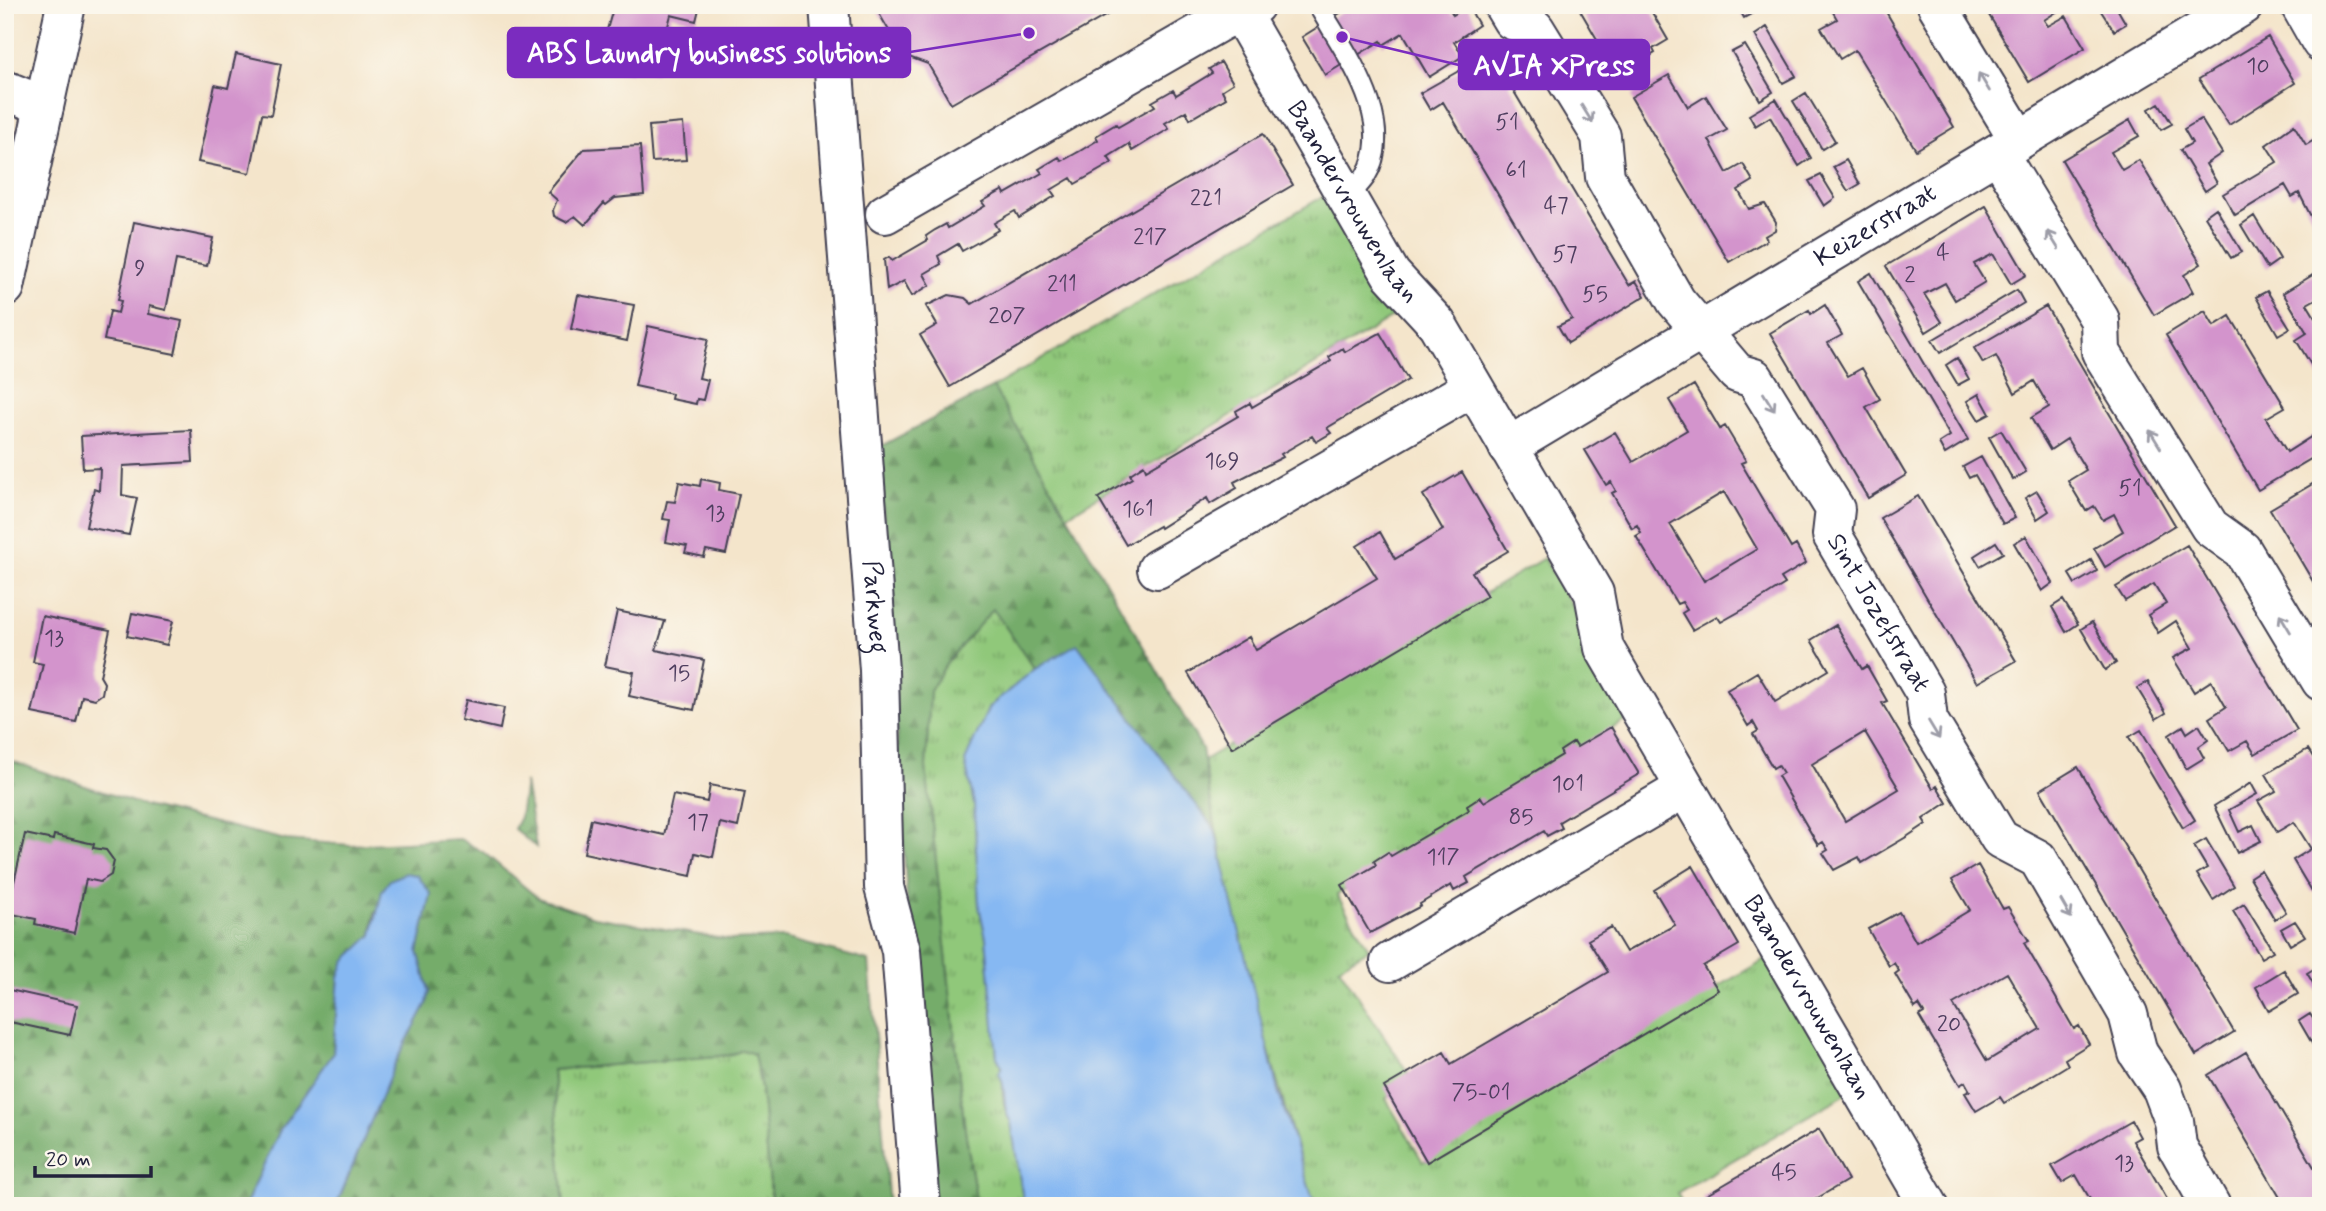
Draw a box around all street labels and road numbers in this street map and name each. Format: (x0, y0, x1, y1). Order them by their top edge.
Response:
street label: Baandervrouwenlaan (1278, 95, 1426, 310)
street label: Keizerstraat (1809, 176, 1943, 276)
street label: Sint Jozefstraat (1818, 528, 1938, 699)
street label: Parkweg (854, 559, 895, 655)
street label: Baandervrouwenlaan (1735, 889, 1880, 1106)

